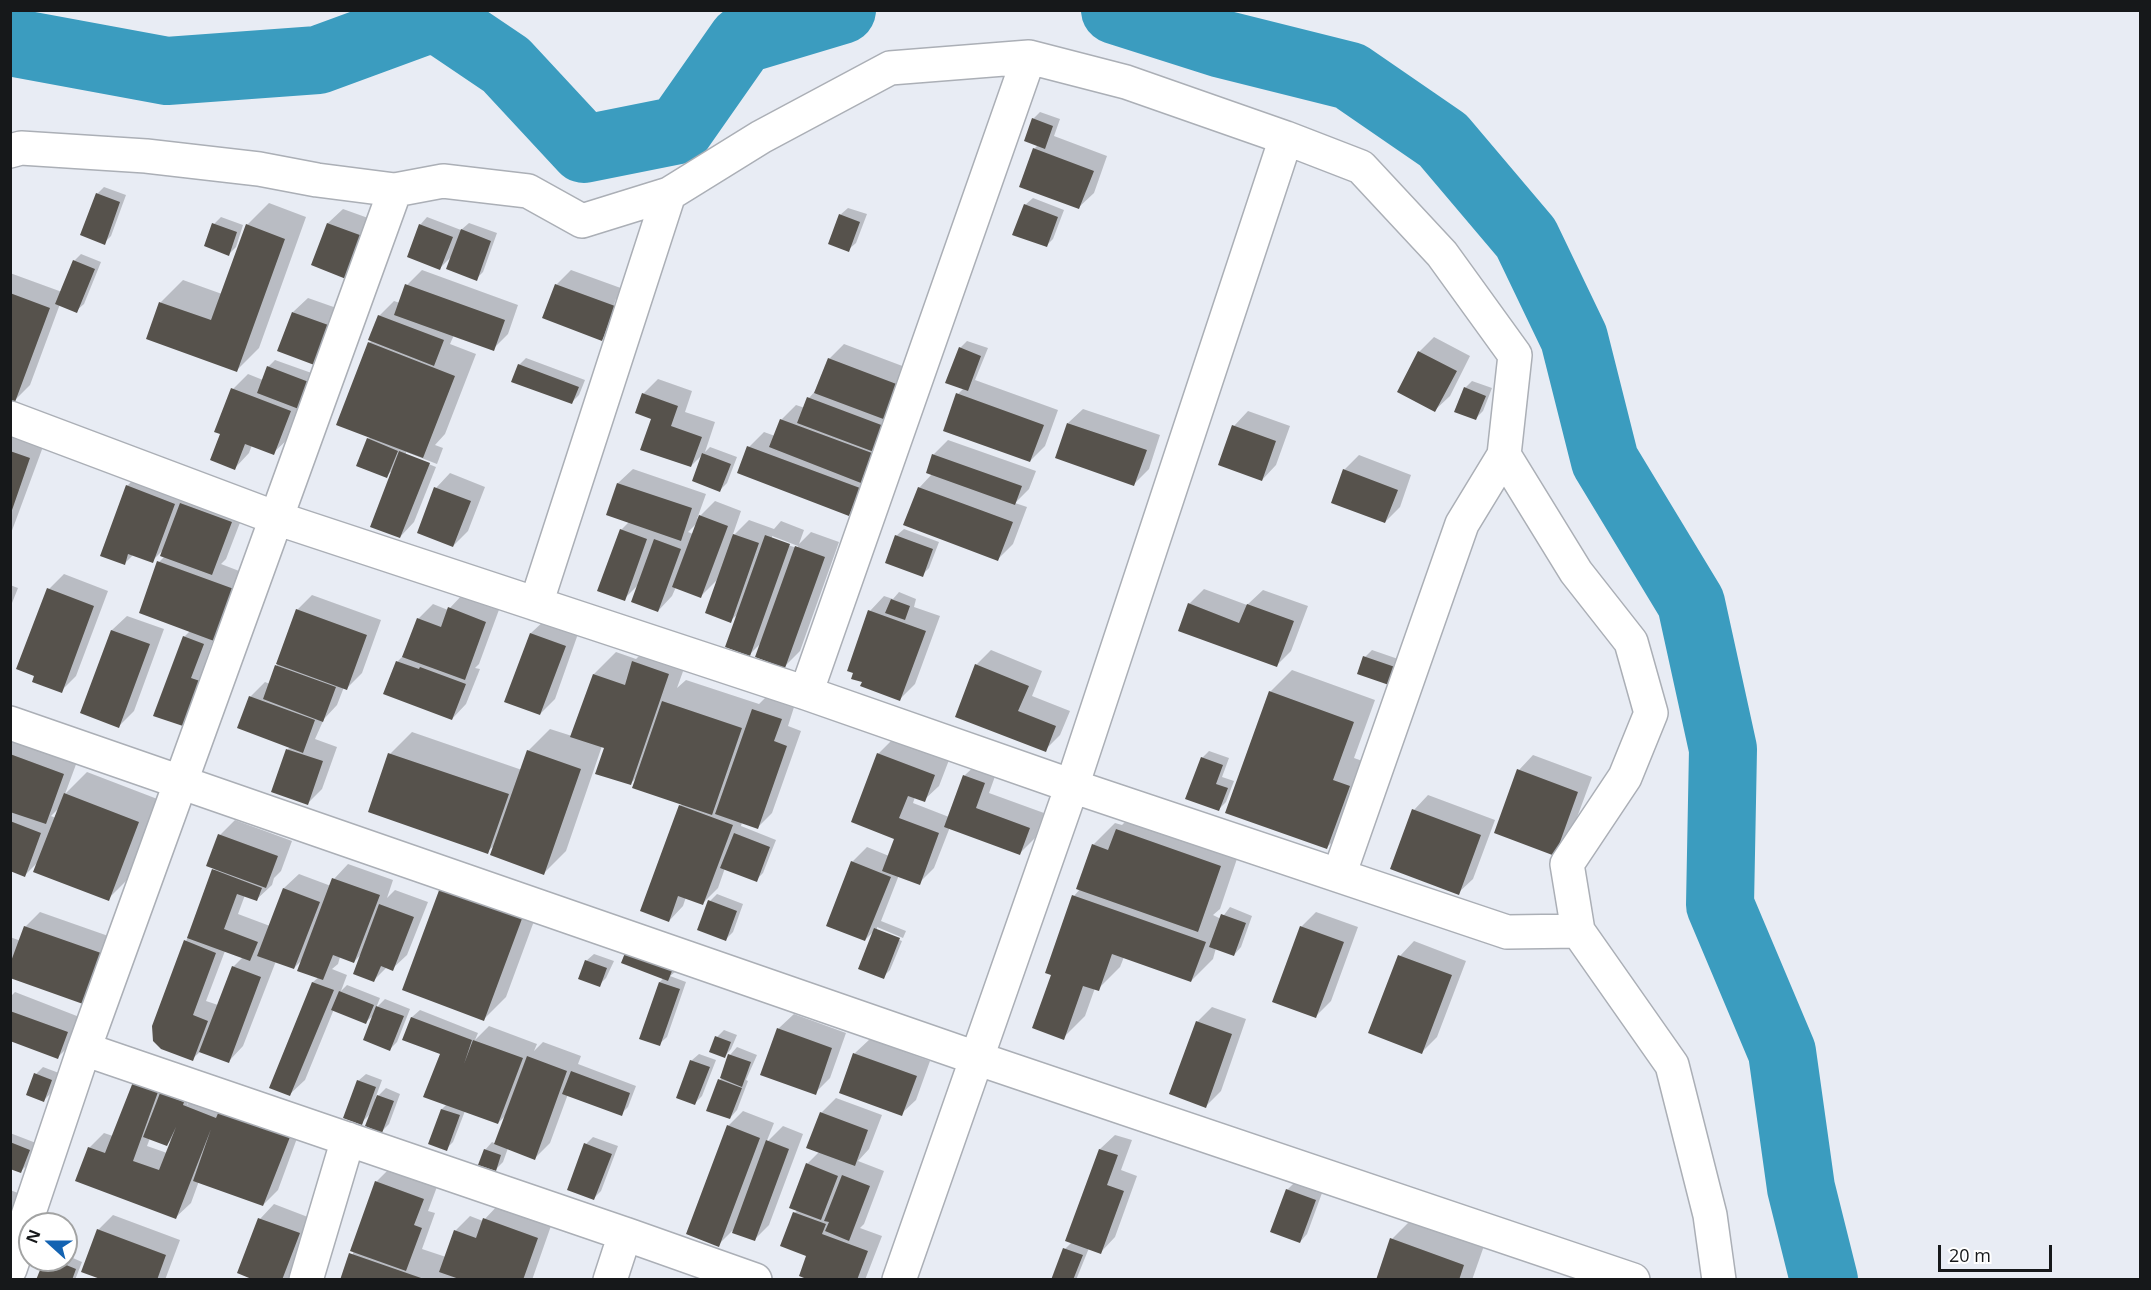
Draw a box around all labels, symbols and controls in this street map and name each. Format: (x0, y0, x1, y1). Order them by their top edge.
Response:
north arrow (18, 1212, 78, 1272)
text: N (20, 1226, 46, 1246)
scale bar (1941, 1233, 2055, 1271)
text: 20 m (1949, 1243, 1991, 1267)

